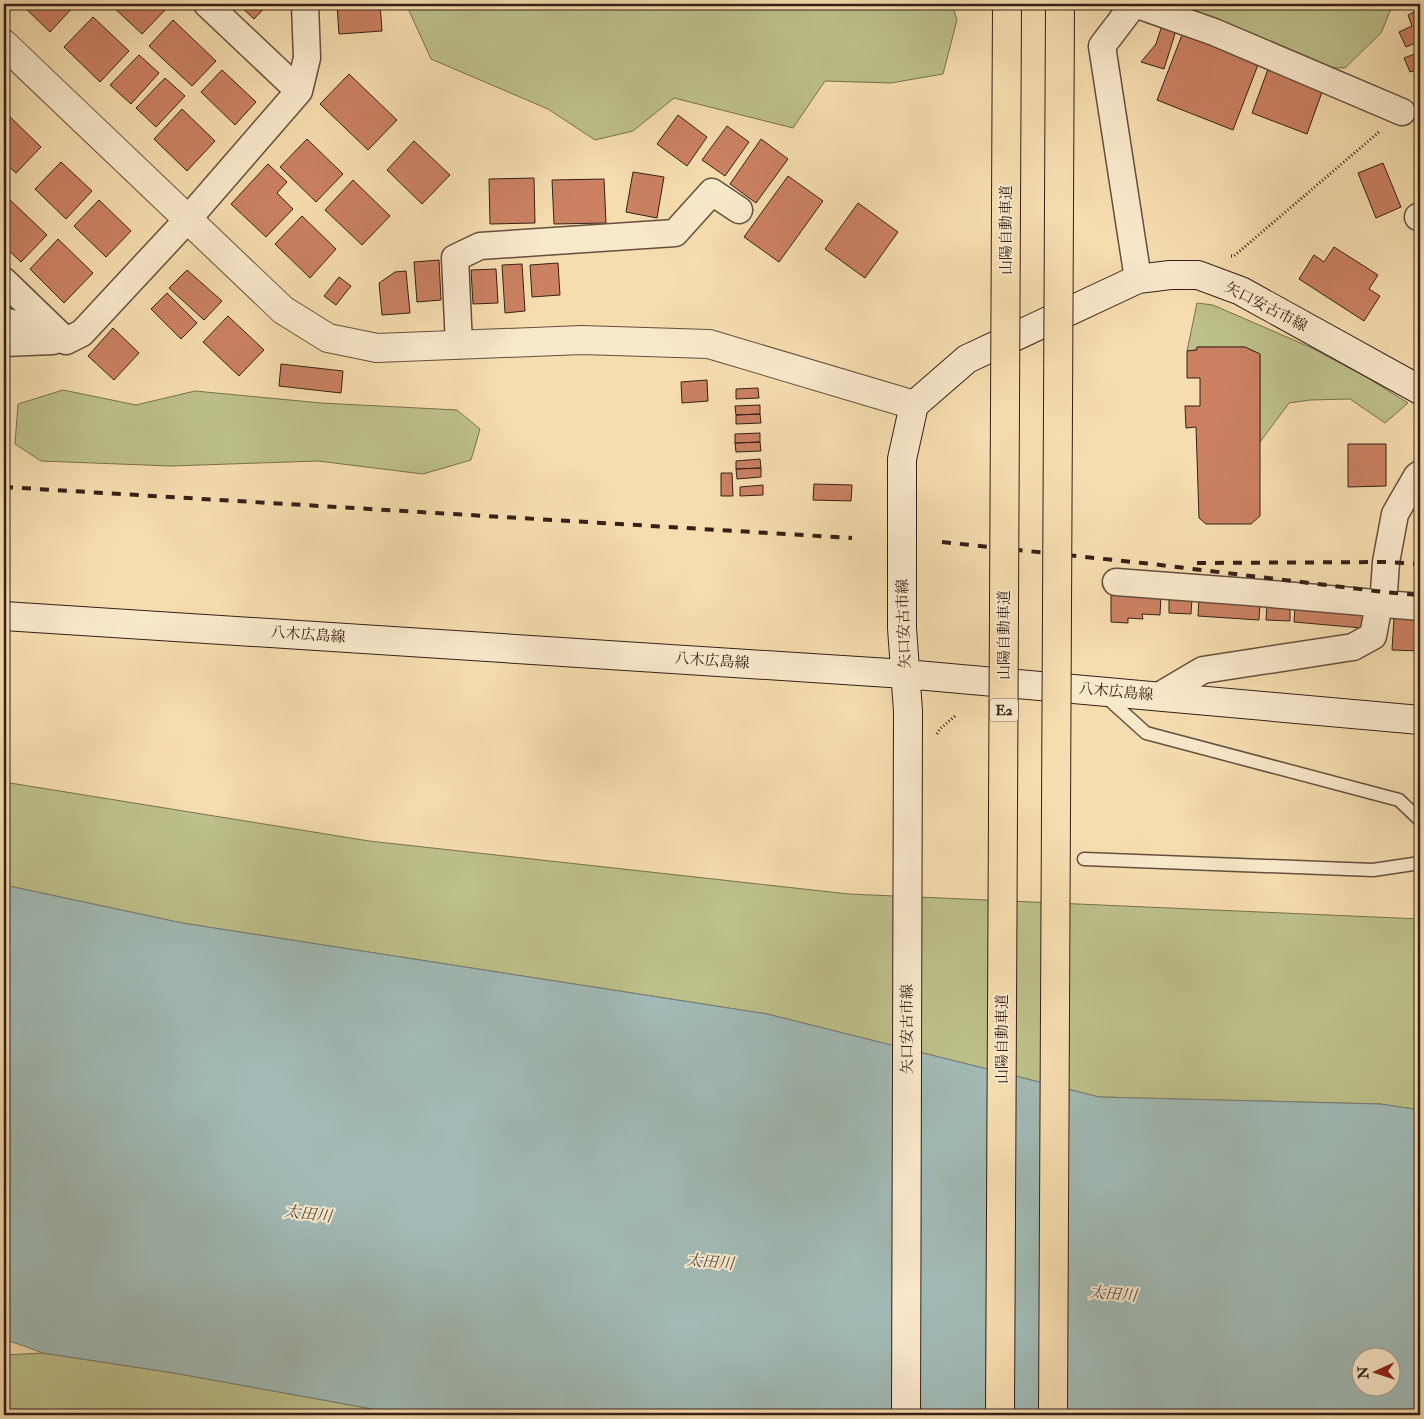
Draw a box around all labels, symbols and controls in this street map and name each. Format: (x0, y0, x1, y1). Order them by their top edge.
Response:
street label: 山陽自動車道 (997, 185, 1016, 275)
street label: 矢口安古市線 (1222, 278, 1310, 336)
street label: 矢口安古市線 (893, 579, 915, 669)
street label: 山陽自動車道 (995, 590, 1014, 680)
street label: 八木広島線 (270, 623, 346, 647)
street label: 八木広島線 (674, 649, 750, 673)
street label: 八木広島線 (1078, 679, 1154, 705)
road number: E2 (990, 698, 1018, 722)
street label: 矢口安古市線 (898, 984, 917, 1074)
street label: 山陽自動車道 (993, 994, 1012, 1084)
water label: 太田川 (283, 1201, 335, 1227)
water label: 太田川 (685, 1250, 737, 1274)
water label: 太田川 (1088, 1282, 1140, 1306)
north arrow (1352, 1346, 1402, 1396)
text: N (1355, 1365, 1372, 1380)

